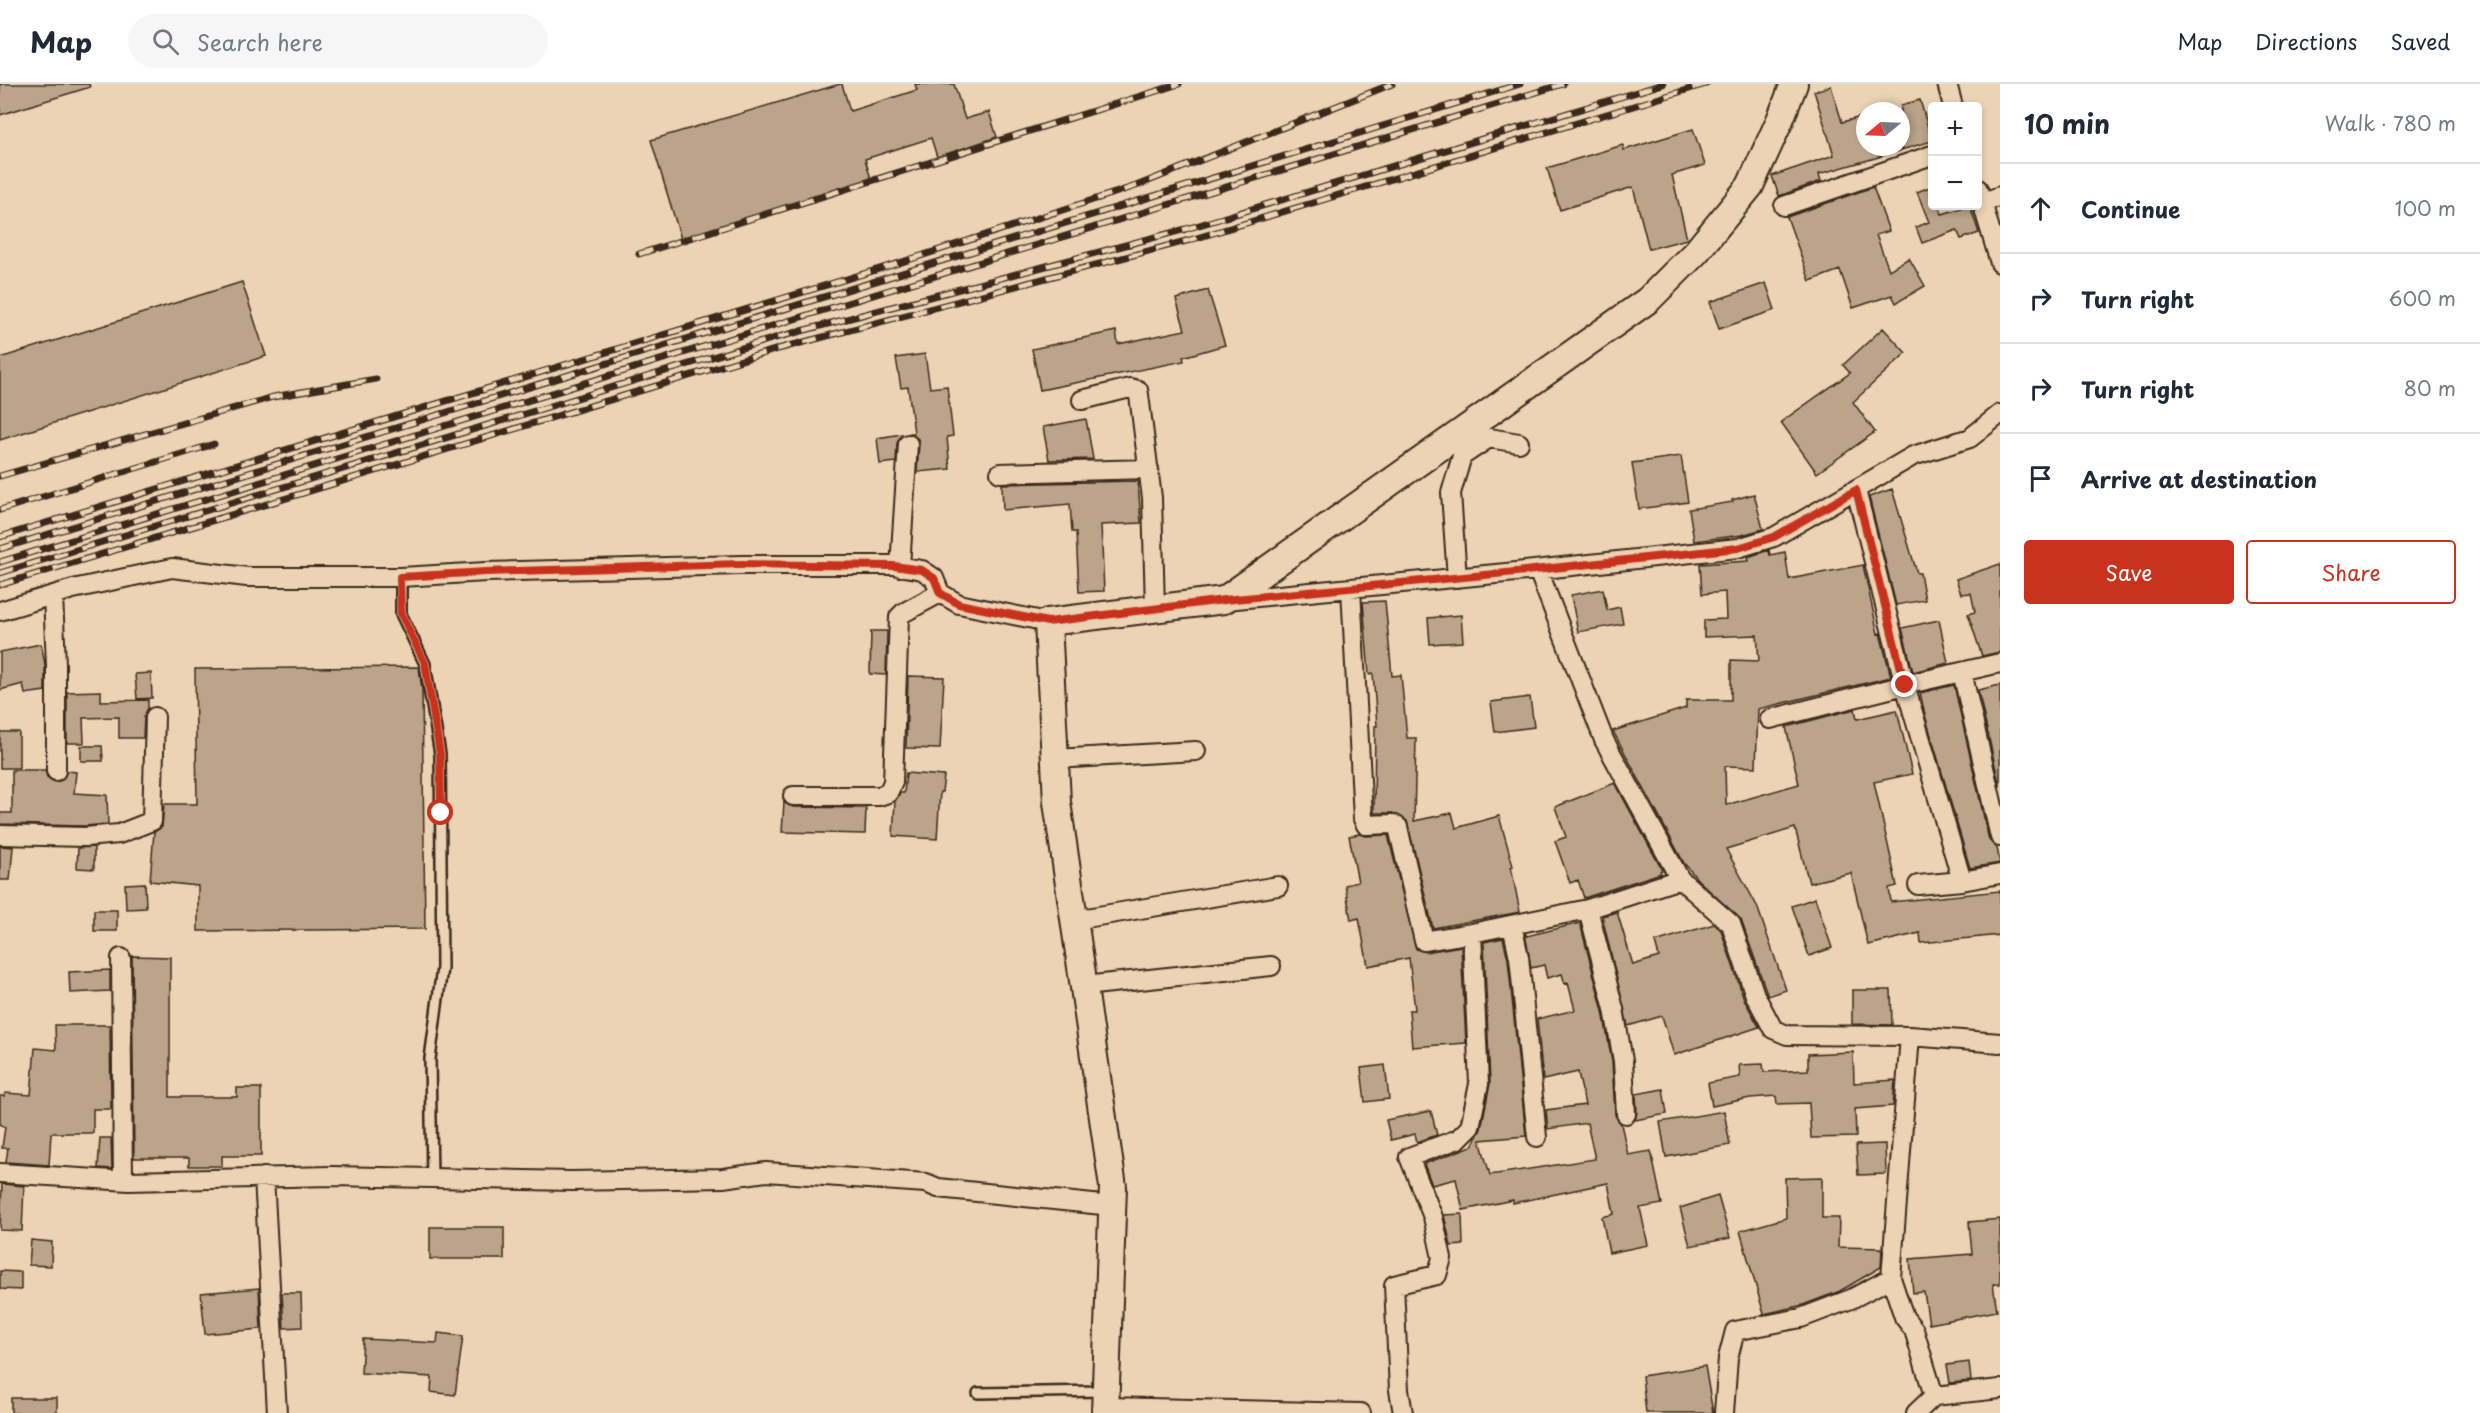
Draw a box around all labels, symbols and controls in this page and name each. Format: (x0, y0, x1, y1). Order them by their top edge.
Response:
search box (128, 14, 548, 68)
text: Map (30, 20, 92, 63)
icon: search (149, 25, 182, 58)
text: Search here (197, 25, 323, 58)
text: Map (2177, 25, 2222, 57)
text: Directions (2255, 25, 2357, 57)
text: Saved (2390, 25, 2450, 57)
north arrow (1856, 102, 1910, 156)
map controls (1928, 102, 1982, 210)
button: + (1928, 102, 1982, 156)
text: 10 min (2024, 104, 2110, 143)
text: Walk · 780 m (2325, 108, 2456, 138)
button: − (1928, 156, 1982, 210)
icon: ahead (2024, 192, 2057, 225)
text: Continue (2081, 192, 2180, 225)
text: 100 m (2395, 193, 2456, 223)
icon: right (2024, 282, 2057, 315)
text: Turn right (2081, 282, 2194, 315)
text: 600 m (2388, 283, 2456, 313)
icon: right (2024, 372, 2057, 405)
text: Turn right (2081, 372, 2194, 405)
text: 80 m (2404, 373, 2456, 403)
icon: arrive (2024, 462, 2057, 495)
text: Arrive at destination (2081, 462, 2317, 495)
button: Save (2024, 540, 2234, 604)
button: Share (2246, 540, 2456, 604)
route end (1891, 671, 1917, 697)
route start (427, 799, 453, 825)

